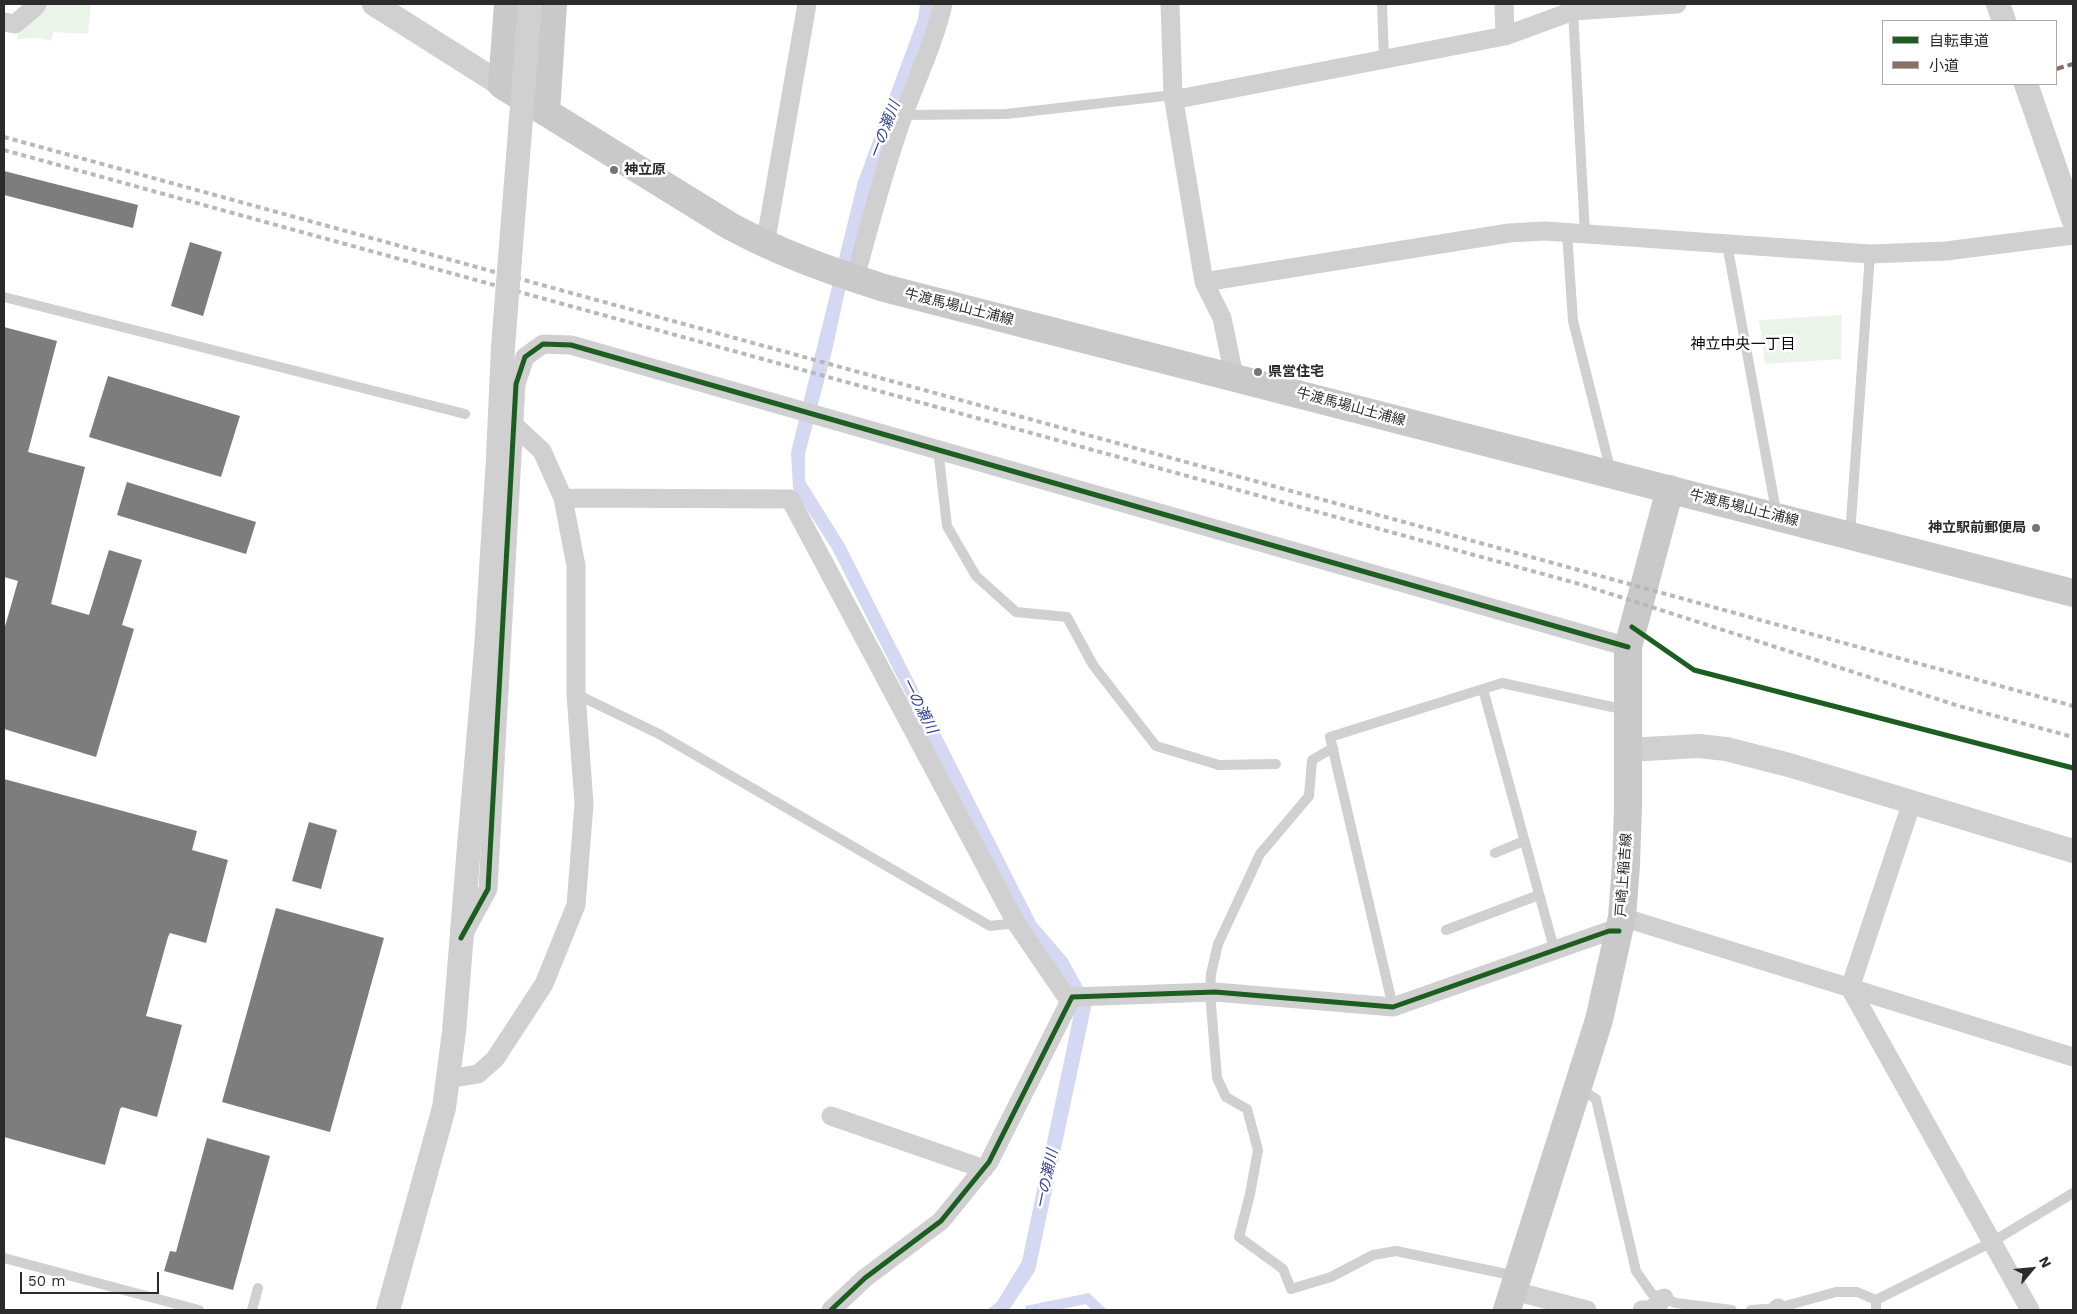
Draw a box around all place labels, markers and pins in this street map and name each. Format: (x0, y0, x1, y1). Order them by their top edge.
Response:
place label: 神立原 (624, 162, 666, 178)
marker: 神立原 (608, 164, 620, 176)
place label: 県営住宅 (1268, 364, 1324, 380)
marker: 県営住宅 (1252, 366, 1264, 378)
place label: 神立駅前郵便局 (1928, 520, 2026, 536)
marker: 神立駅前郵便局 (2030, 522, 2042, 534)

